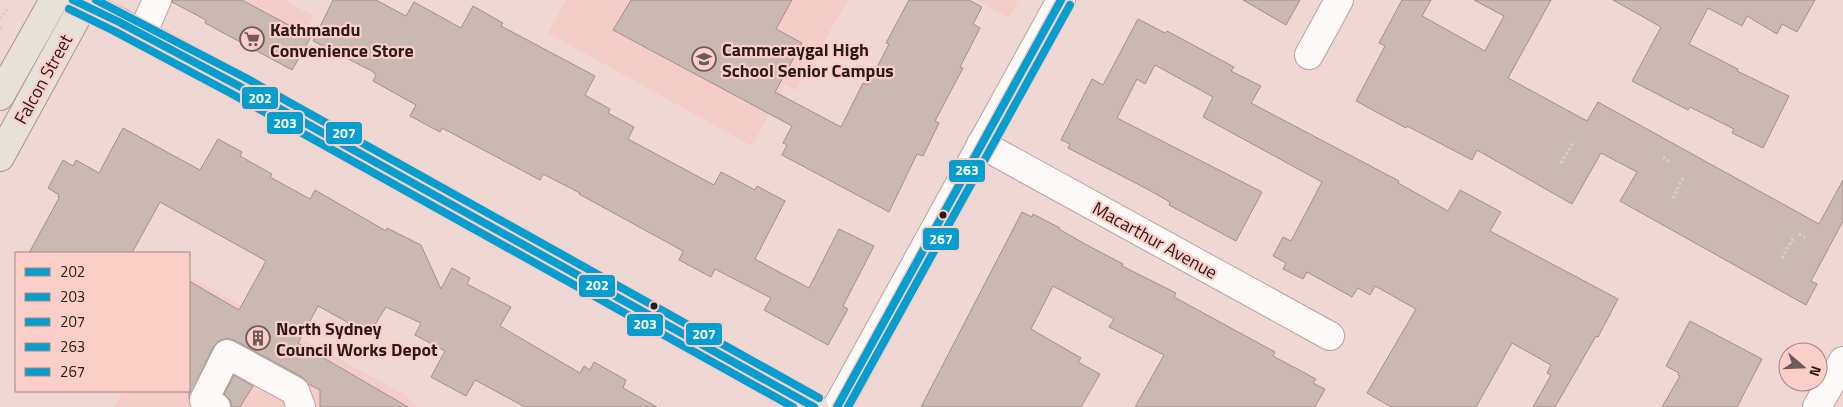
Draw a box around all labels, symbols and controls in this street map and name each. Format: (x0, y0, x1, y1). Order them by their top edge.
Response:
place label: Kathmandu Convenience Store (270, 16, 414, 64)
supermarket icon: Kathmandu Convenience Store (239, 26, 265, 52)
street label: Falcon Street (7, 28, 79, 129)
place label: Cammeraygal High School Senior Campus (722, 36, 894, 84)
school or university icon: Cammeraygal High School Senior Campus (691, 46, 717, 72)
line badge: 202 (241, 86, 279, 110)
text: 202 (248, 87, 272, 108)
line badge: 203 (266, 111, 304, 135)
text: 203 (273, 112, 297, 133)
line badge: 207 (325, 121, 363, 145)
text: 207 (332, 122, 356, 143)
line badge: 263 (948, 159, 986, 183)
text: 263 (955, 159, 979, 180)
street label: Macarthur Avenue (1088, 194, 1222, 286)
unlabelled marker (938, 210, 948, 220)
line badge: 267 (922, 227, 960, 251)
text: 267 (929, 228, 953, 249)
legend (15, 252, 190, 392)
text: 202 (60, 260, 85, 283)
line badge: 202 (578, 274, 616, 298)
text: 202 (585, 274, 609, 295)
text: 203 (60, 285, 85, 308)
unlabelled marker (649, 301, 659, 311)
text: 207 (60, 310, 85, 333)
line badge: 203 (626, 313, 664, 337)
text: 203 (633, 313, 657, 334)
place label: North Sydney Council Works Depot (276, 315, 438, 363)
line badge: 207 (685, 322, 723, 346)
text: 207 (692, 323, 716, 344)
building icon: North Sydney Council Works Depot (245, 325, 271, 351)
text: 263 (60, 335, 85, 358)
north arrow (1778, 342, 1828, 392)
text: 267 (60, 360, 85, 383)
text: N (1804, 363, 1827, 379)

